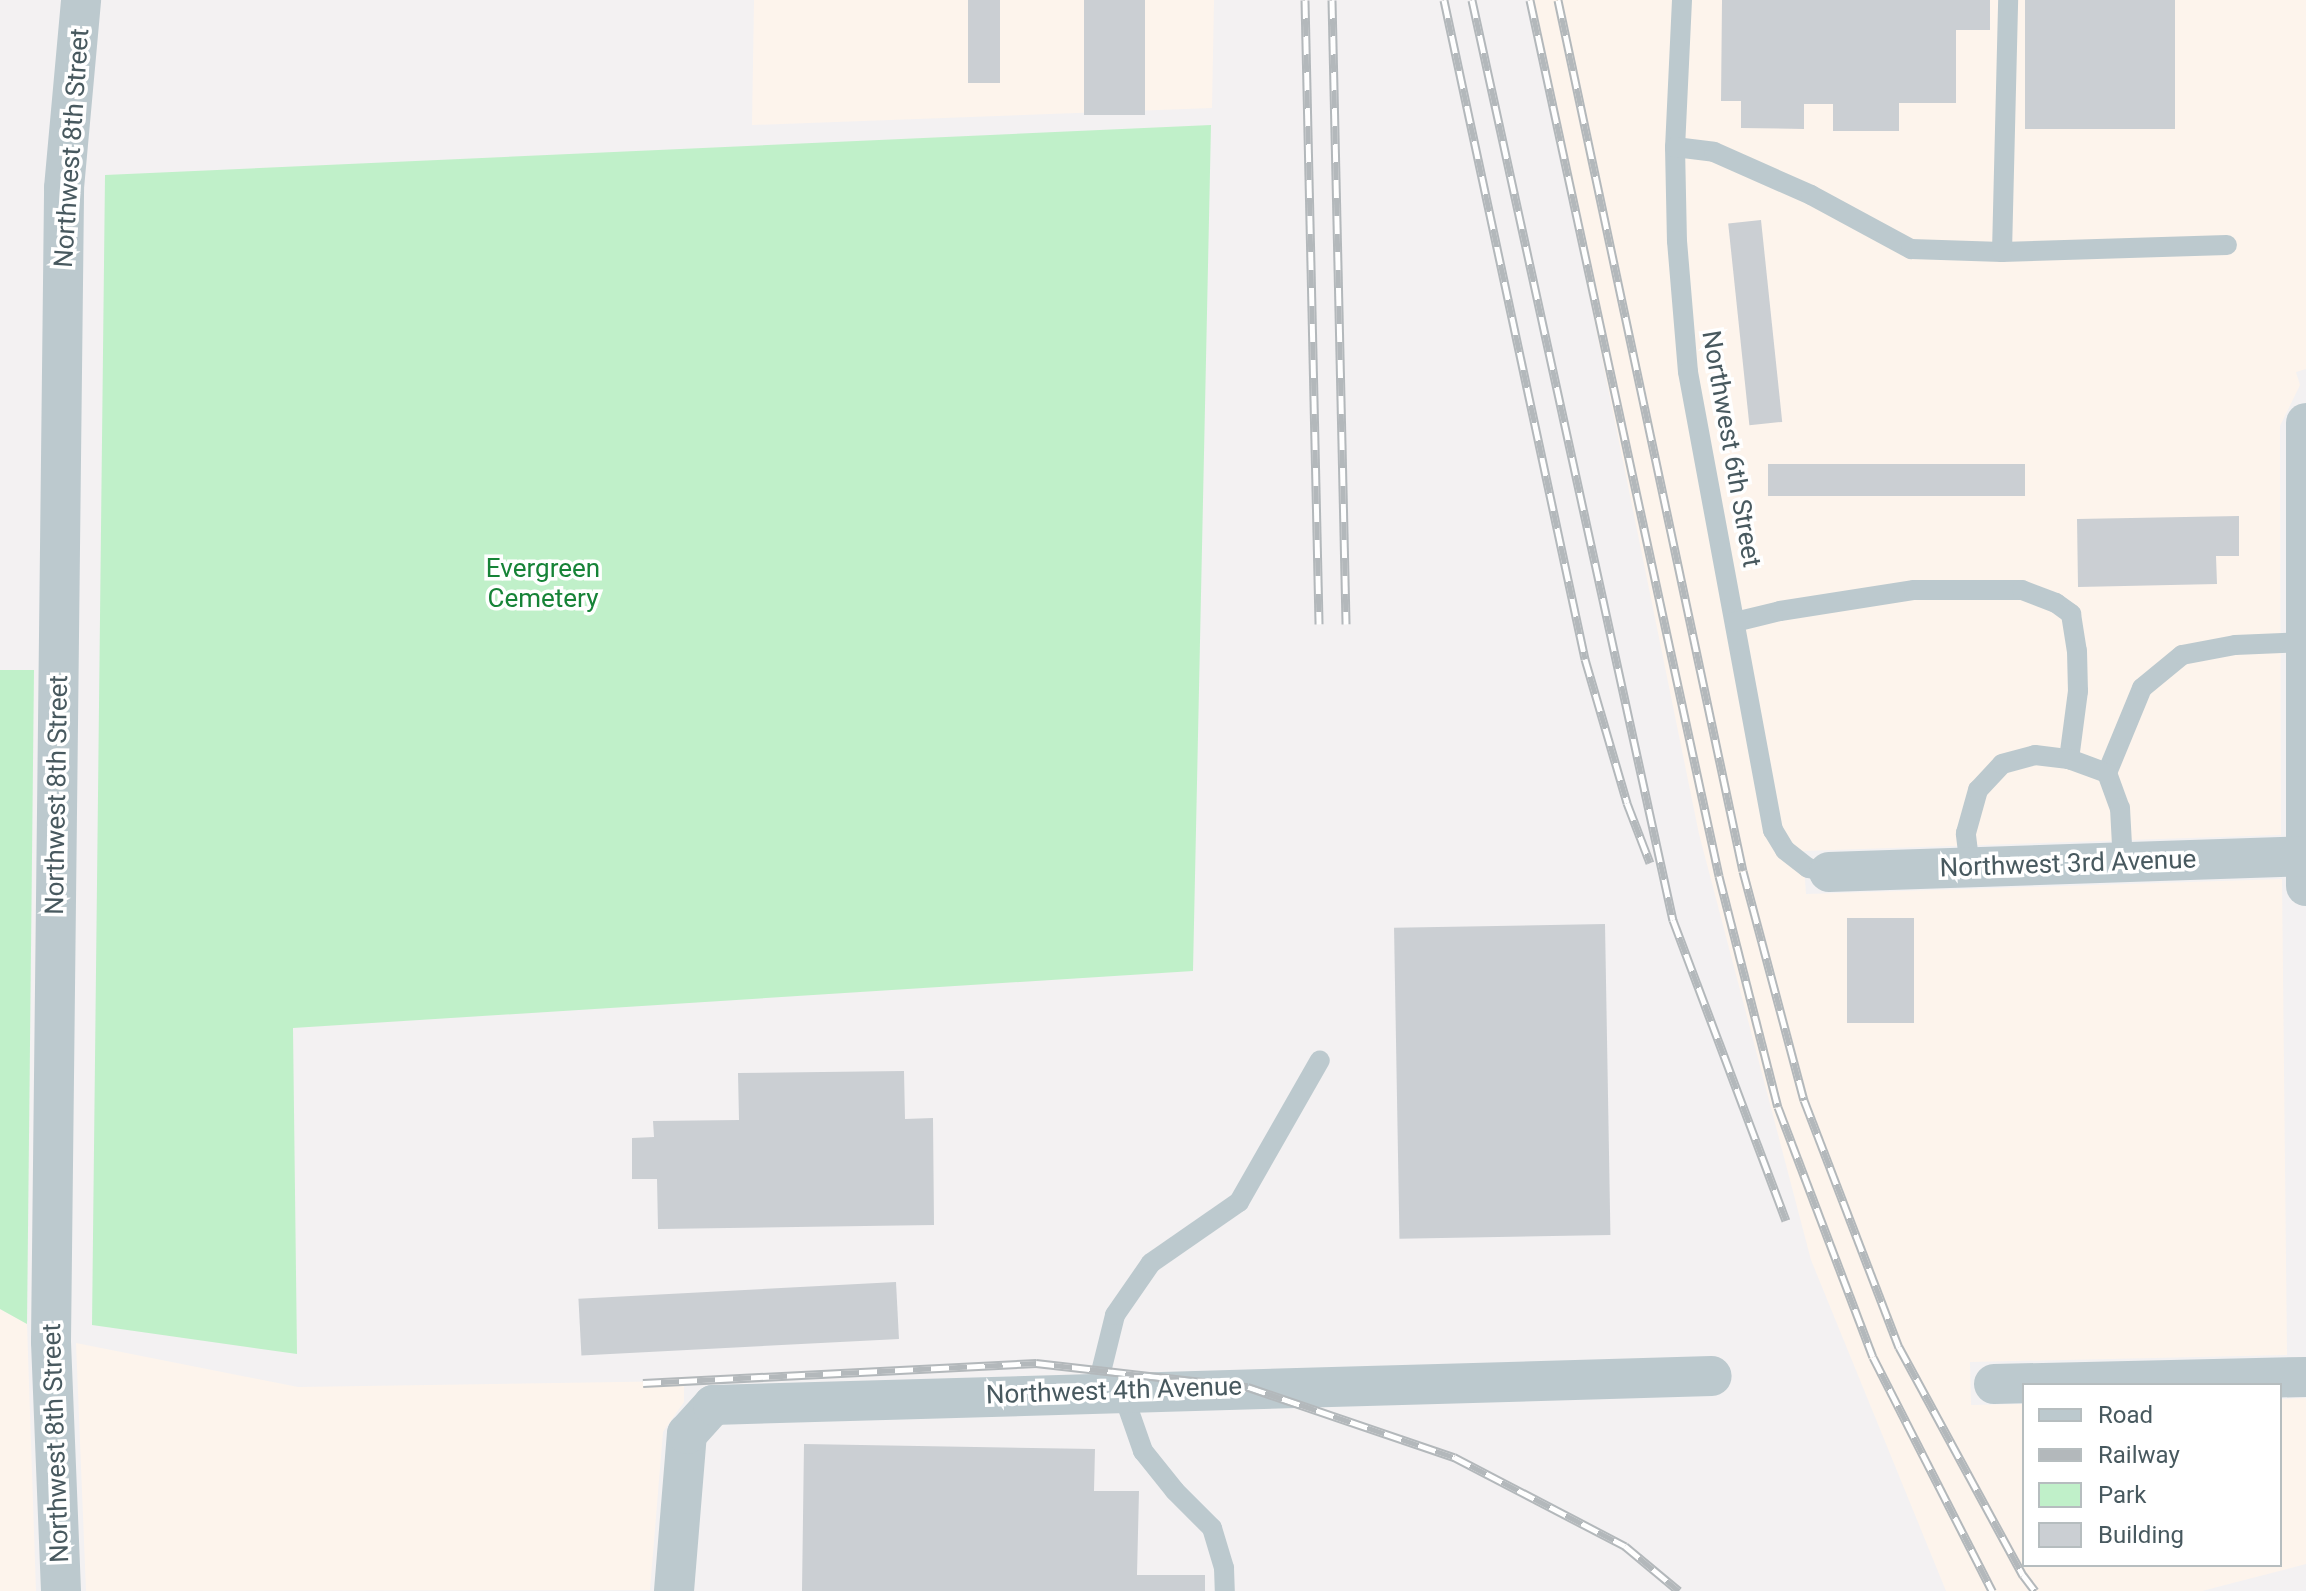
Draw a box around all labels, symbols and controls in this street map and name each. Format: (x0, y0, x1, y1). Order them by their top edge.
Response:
street label: Northwest 8th Street (48, 27, 96, 269)
street label: Northwest 6th Street (1695, 328, 1767, 570)
park label: Evergreen Cemetery (486, 553, 600, 614)
street label: Northwest 8th Street (39, 675, 75, 915)
street label: Northwest 3rd Avenue (1939, 844, 2197, 884)
street label: Northwest 8th Street (36, 1323, 76, 1563)
street label: Northwest 4th Avenue (985, 1371, 1243, 1411)
legend (2022, 1383, 2282, 1567)
text: Road (2098, 1401, 2153, 1429)
text: Railway (2098, 1441, 2180, 1469)
text: Park (2098, 1481, 2146, 1509)
text: Building (2098, 1521, 2184, 1549)

